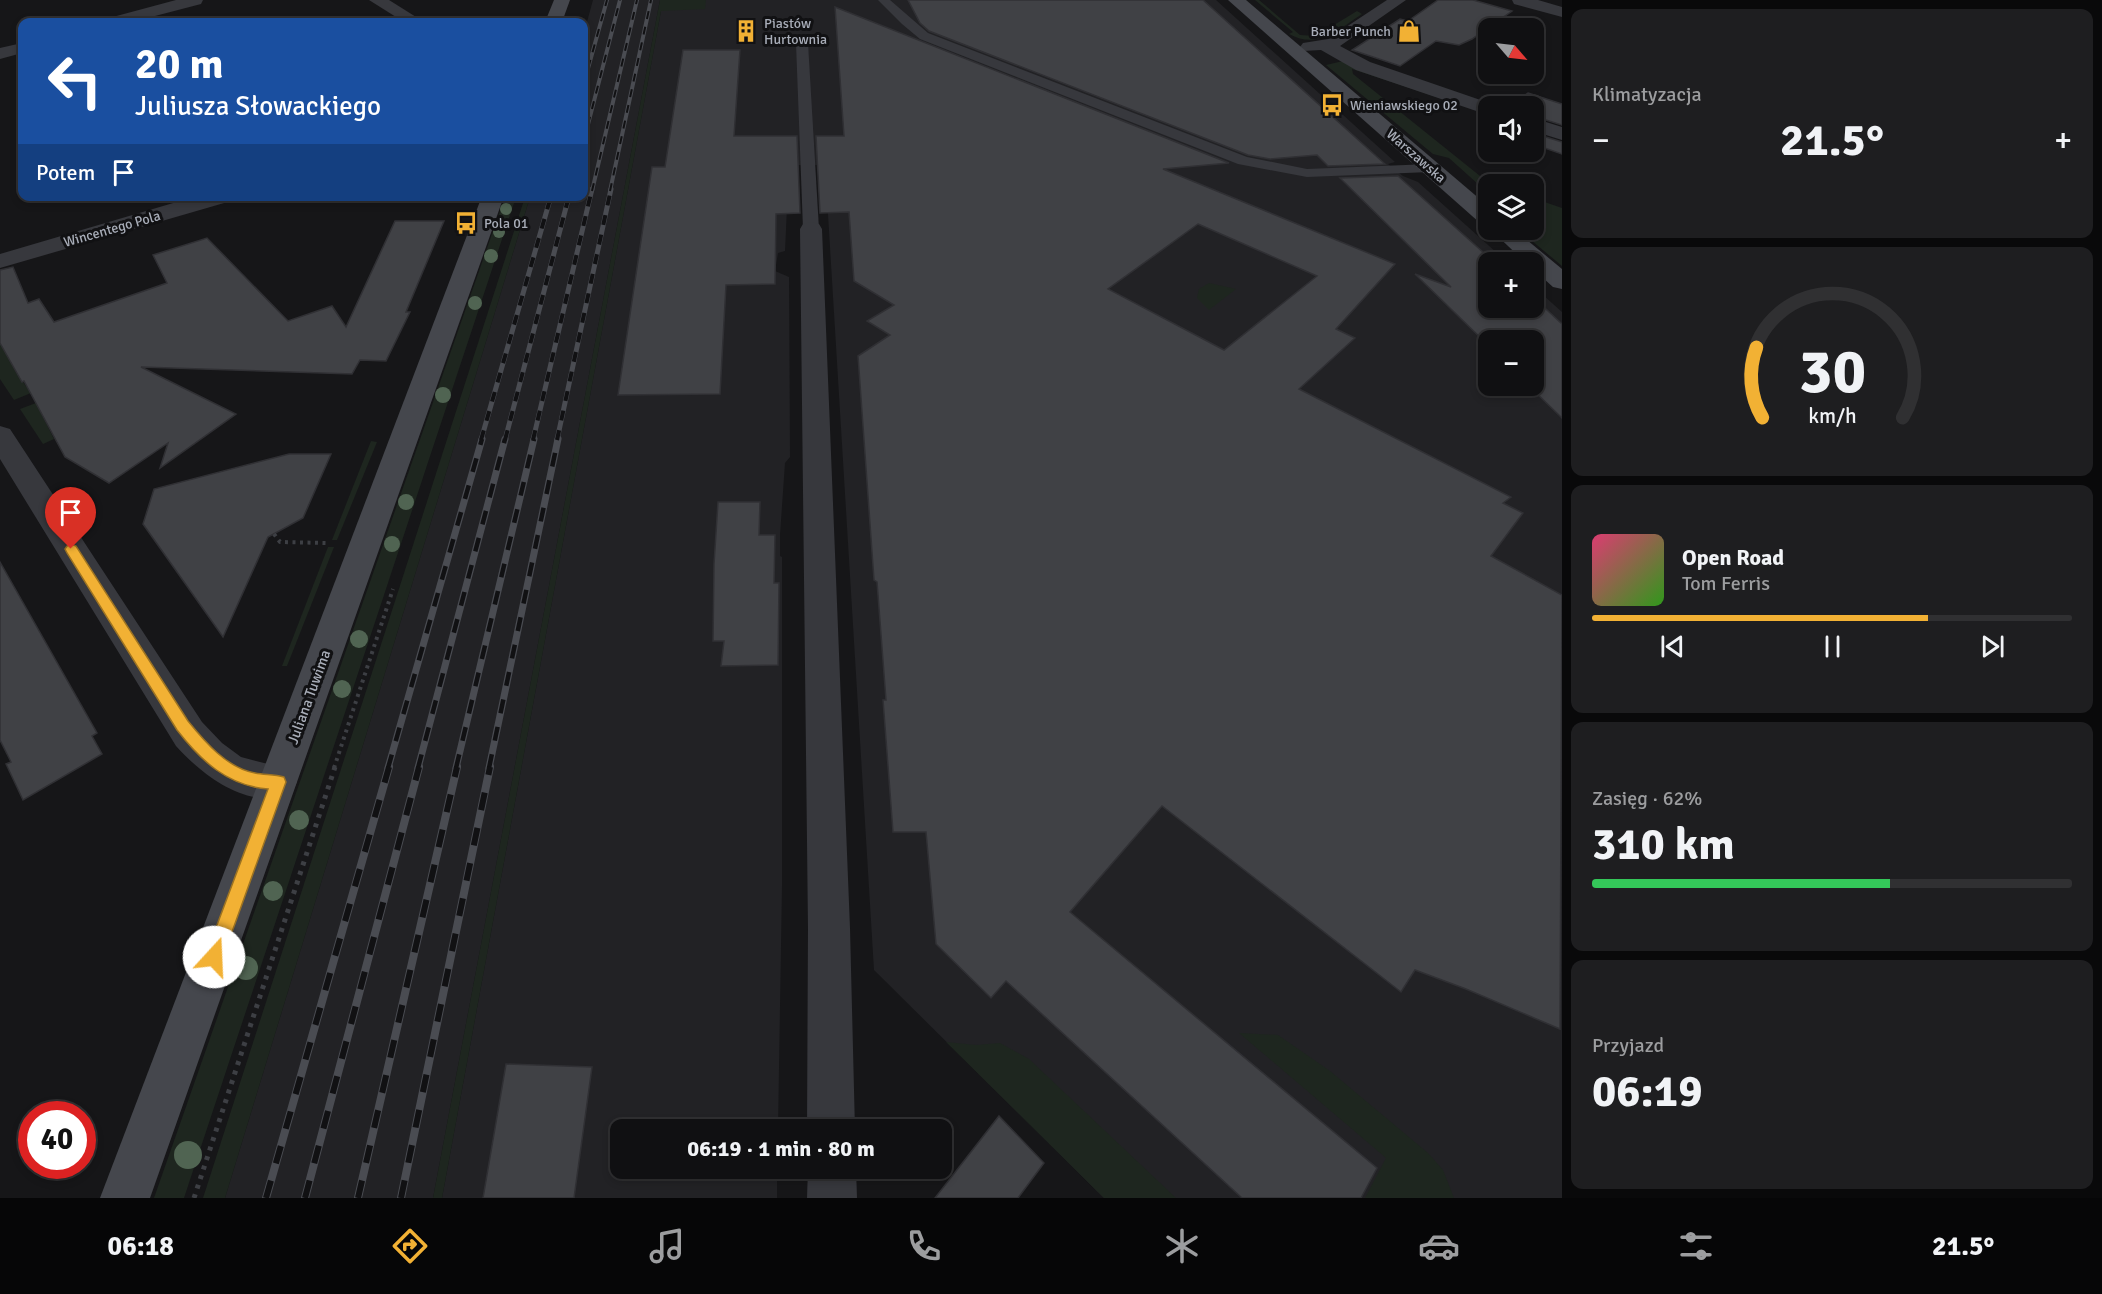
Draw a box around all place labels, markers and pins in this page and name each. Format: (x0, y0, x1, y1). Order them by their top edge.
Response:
place label: Piastów Hurtownia (764, 15, 827, 48)
building icon: Piastów Hurtownia (733, 18, 759, 44)
shop icon: Barber Punch (1396, 18, 1422, 44)
place label: Barber Punch (1310, 23, 1391, 40)
bus stop icon: Wieniawskiego 02 (1319, 92, 1345, 118)
place label: Wieniawskiego 02 (1350, 97, 1458, 114)
bus stop icon: Pola 01 (453, 210, 479, 236)
place label: Pola 01 (484, 215, 528, 232)
pin (45, 487, 96, 549)

